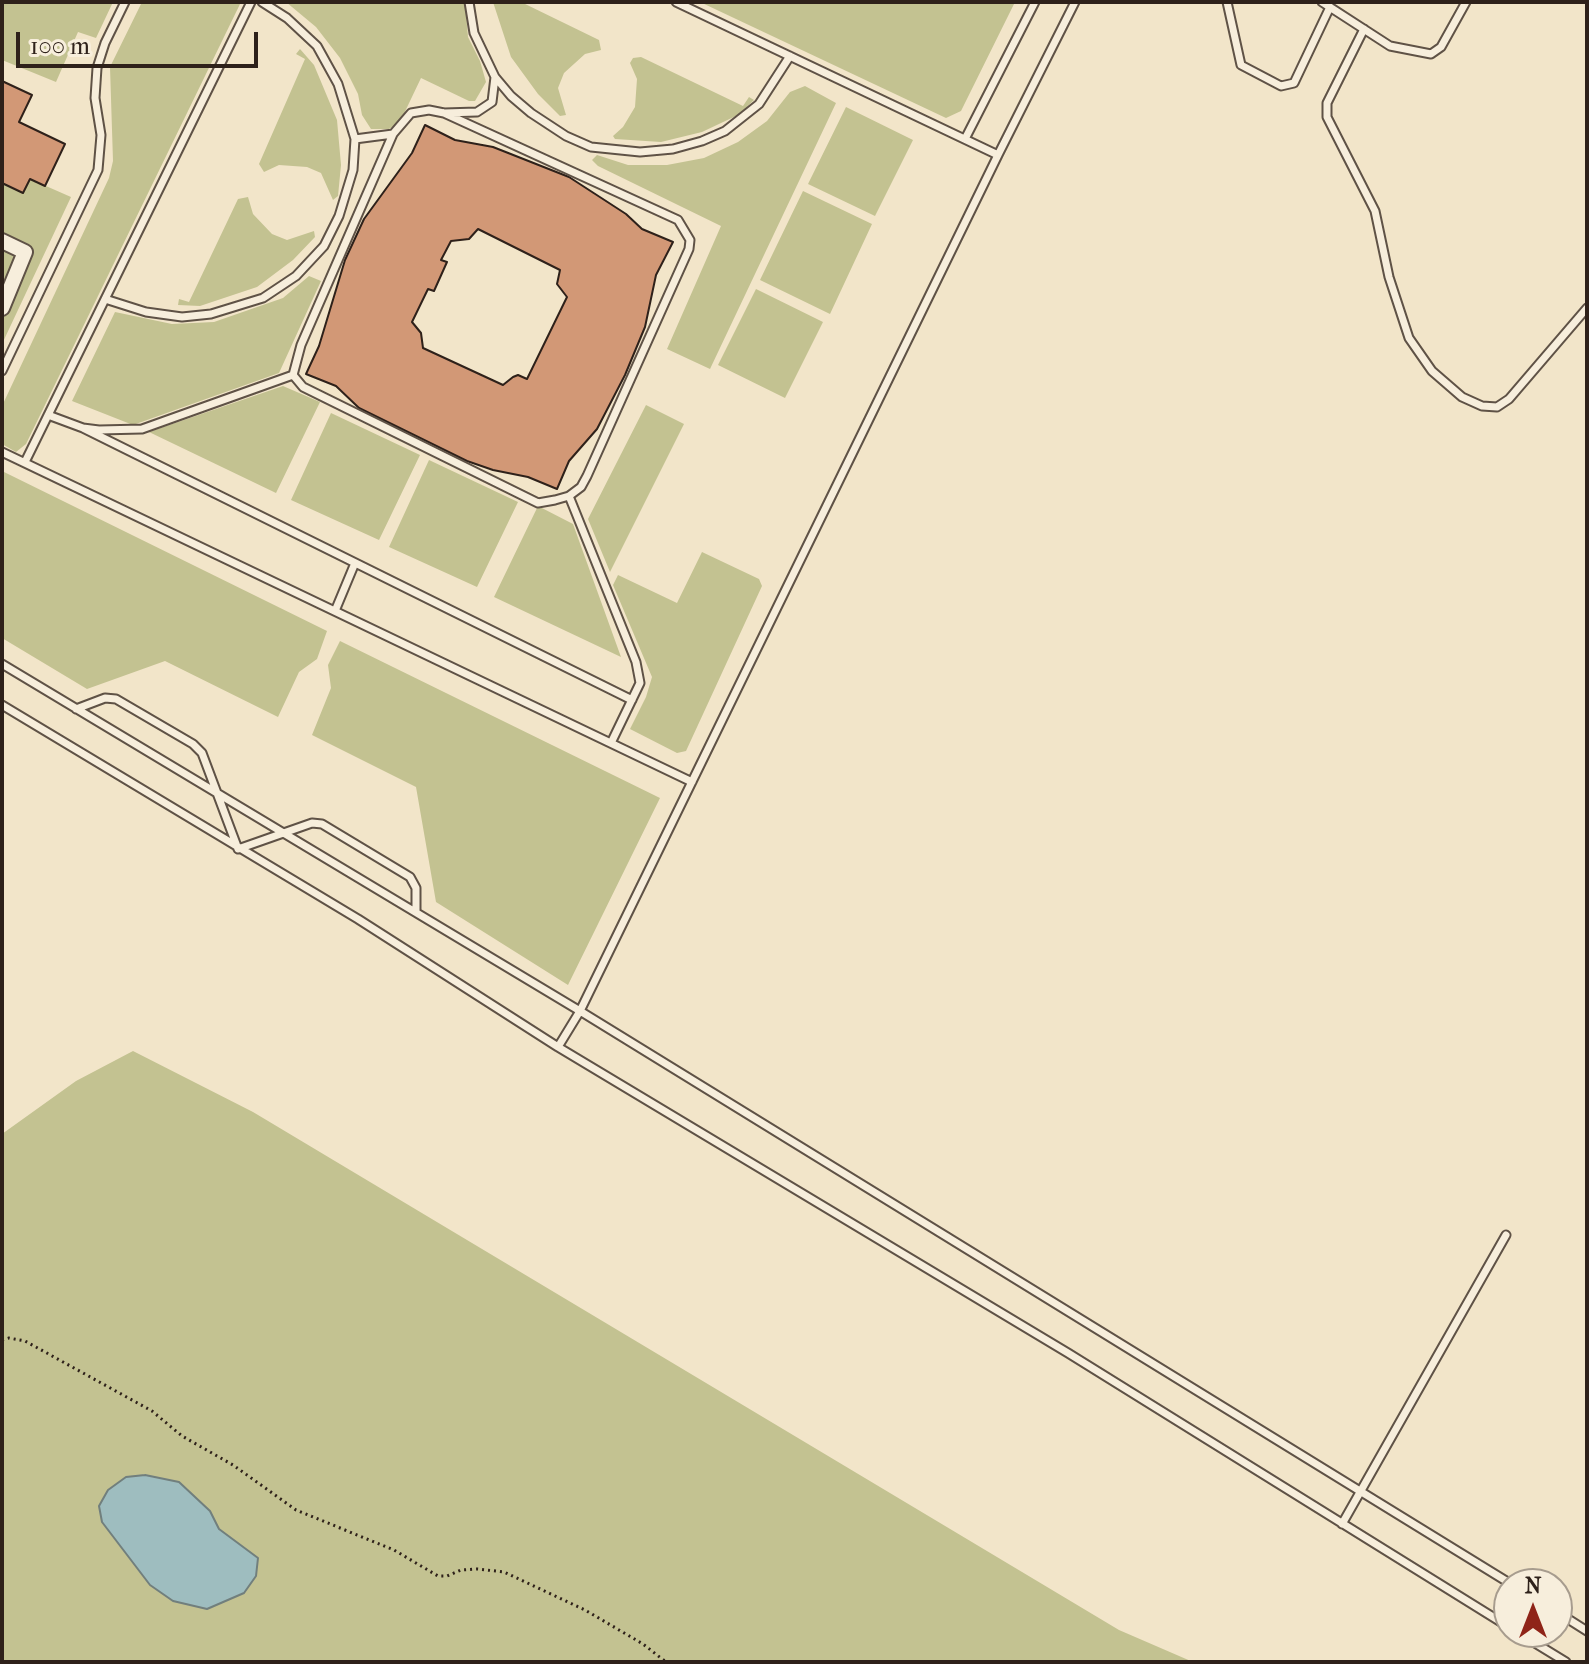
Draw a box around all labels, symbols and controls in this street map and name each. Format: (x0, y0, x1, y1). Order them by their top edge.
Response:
scale bar (20, 16, 262, 66)
text: 100 m (30, 32, 90, 60)
north arrow (1493, 1568, 1573, 1648)
text: N (1525, 1573, 1541, 1599)

